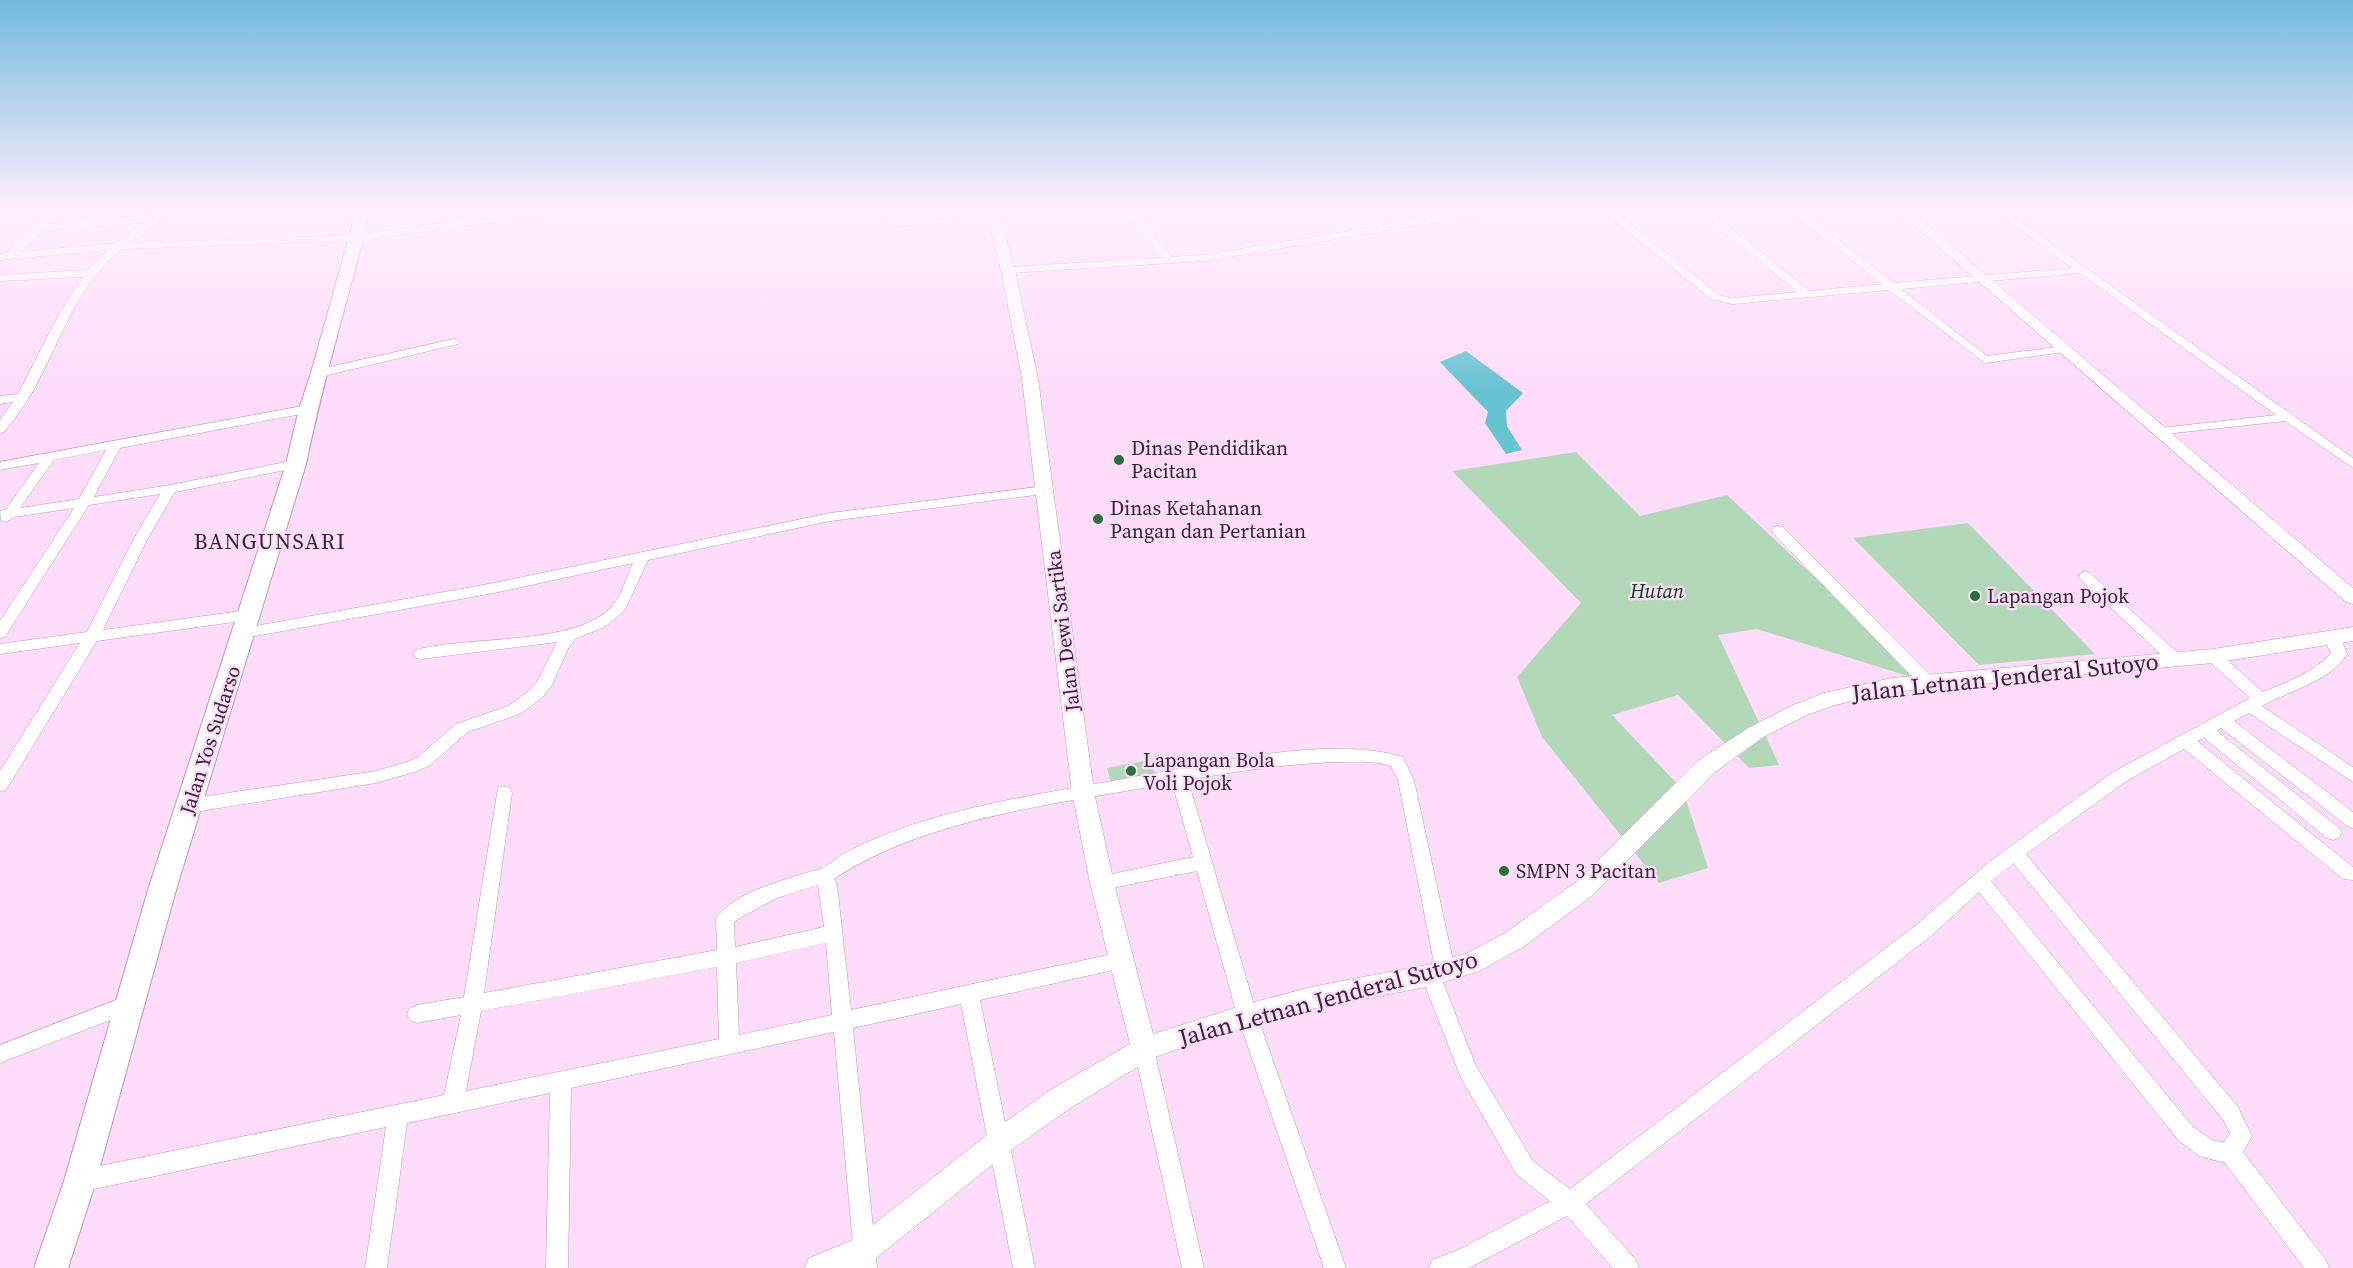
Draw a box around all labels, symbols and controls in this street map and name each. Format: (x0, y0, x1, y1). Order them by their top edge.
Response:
place label: Dinas Pendidikan Pacitan (1131, 434, 1288, 485)
marker: Dinas Pendidikan Pacitan (1112, 453, 1126, 467)
place label: Dinas Ketahanan Pangan dan Pertanian (1110, 494, 1306, 545)
marker: Dinas Ketahanan Pangan dan Pertanian (1091, 512, 1105, 526)
district label: BANGUNSARI (194, 526, 346, 556)
street label: Jalan Dewi Sartika (1039, 548, 1087, 714)
park label: Hutan (1629, 577, 1685, 605)
place label: Lapangan Pojok (1987, 582, 2129, 610)
marker: Lapangan Pojok (1968, 589, 1982, 603)
street label: Jalan Letnan Jenderal Sutoyo (1849, 644, 2160, 710)
street label: Jalan Yos Sudarso (172, 662, 247, 819)
place label: Lapangan Bola Voli Pojok (1143, 746, 1275, 797)
marker: Lapangan Bola Voli Pojok (1124, 764, 1138, 778)
place label: SMPN 3 Pacitan (1516, 857, 1656, 885)
marker: SMPN 3 Pacitan (1497, 864, 1511, 878)
street label: Jalan Letnan Jenderal Sutoyo (1174, 942, 1481, 1054)

